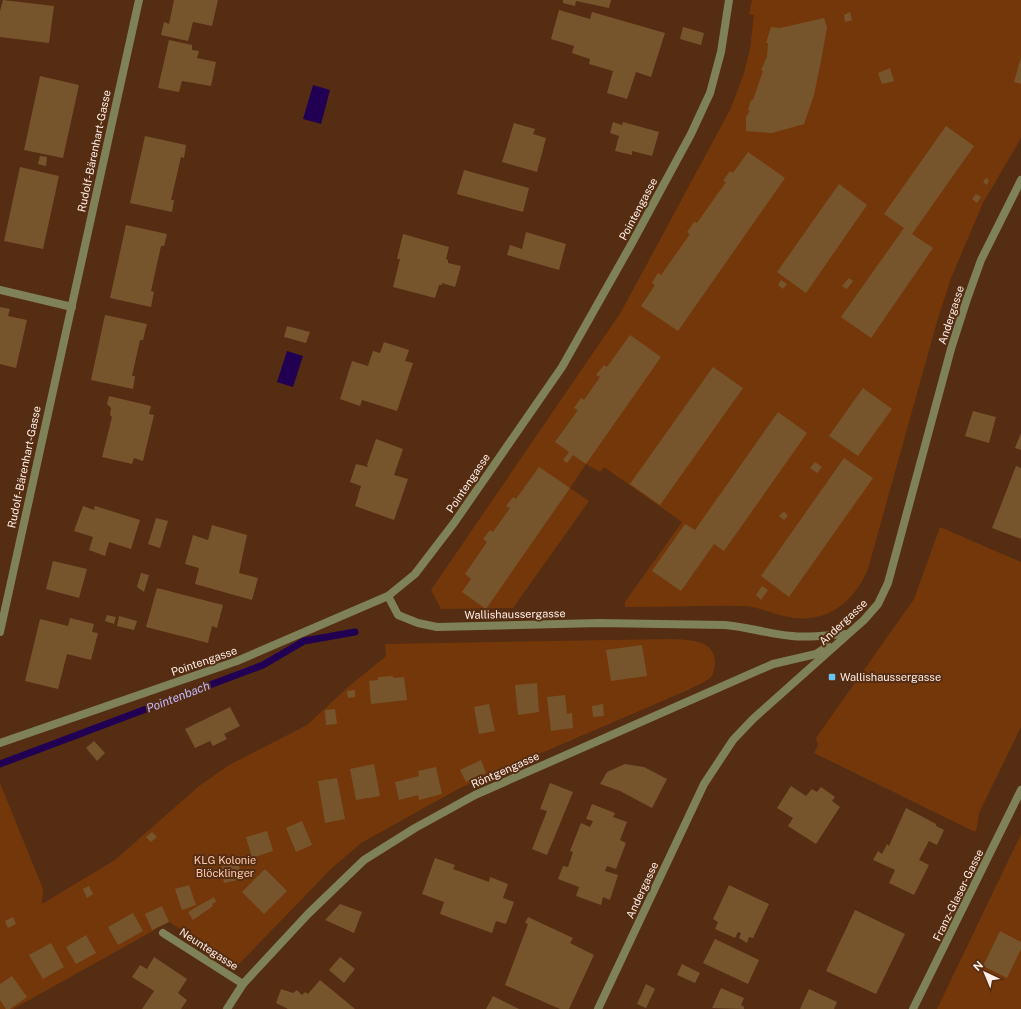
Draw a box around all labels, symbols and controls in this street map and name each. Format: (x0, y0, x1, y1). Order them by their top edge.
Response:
street label: Rudolf-Bärenhart-Gasse (75, 89, 113, 213)
street label: Pointengasse (617, 176, 659, 242)
street label: Andergasse (936, 284, 966, 346)
street label: Rudolf-Bärenhart-Gasse (5, 405, 43, 529)
street label: Pointengasse (444, 451, 492, 515)
street label: Andergasse (817, 597, 869, 647)
street label: Wallishaussergasse (464, 607, 566, 621)
street label: Pointengasse (170, 644, 238, 678)
place label: Wallishaussergasse (840, 671, 941, 683)
marker: Wallishaussergasse (827, 672, 837, 682)
water label: Pointenbach (144, 678, 212, 716)
street label: Röntgengasse (469, 750, 541, 790)
street label: Franz-Glaser-Gasse (931, 847, 985, 943)
park label: KLG Kolonie Blöcklinger (194, 854, 256, 879)
street label: Andergasse (624, 860, 660, 920)
street label: Neuntegasse (177, 926, 241, 972)
north arrow (965, 953, 1005, 993)
text: N (971, 959, 985, 973)

